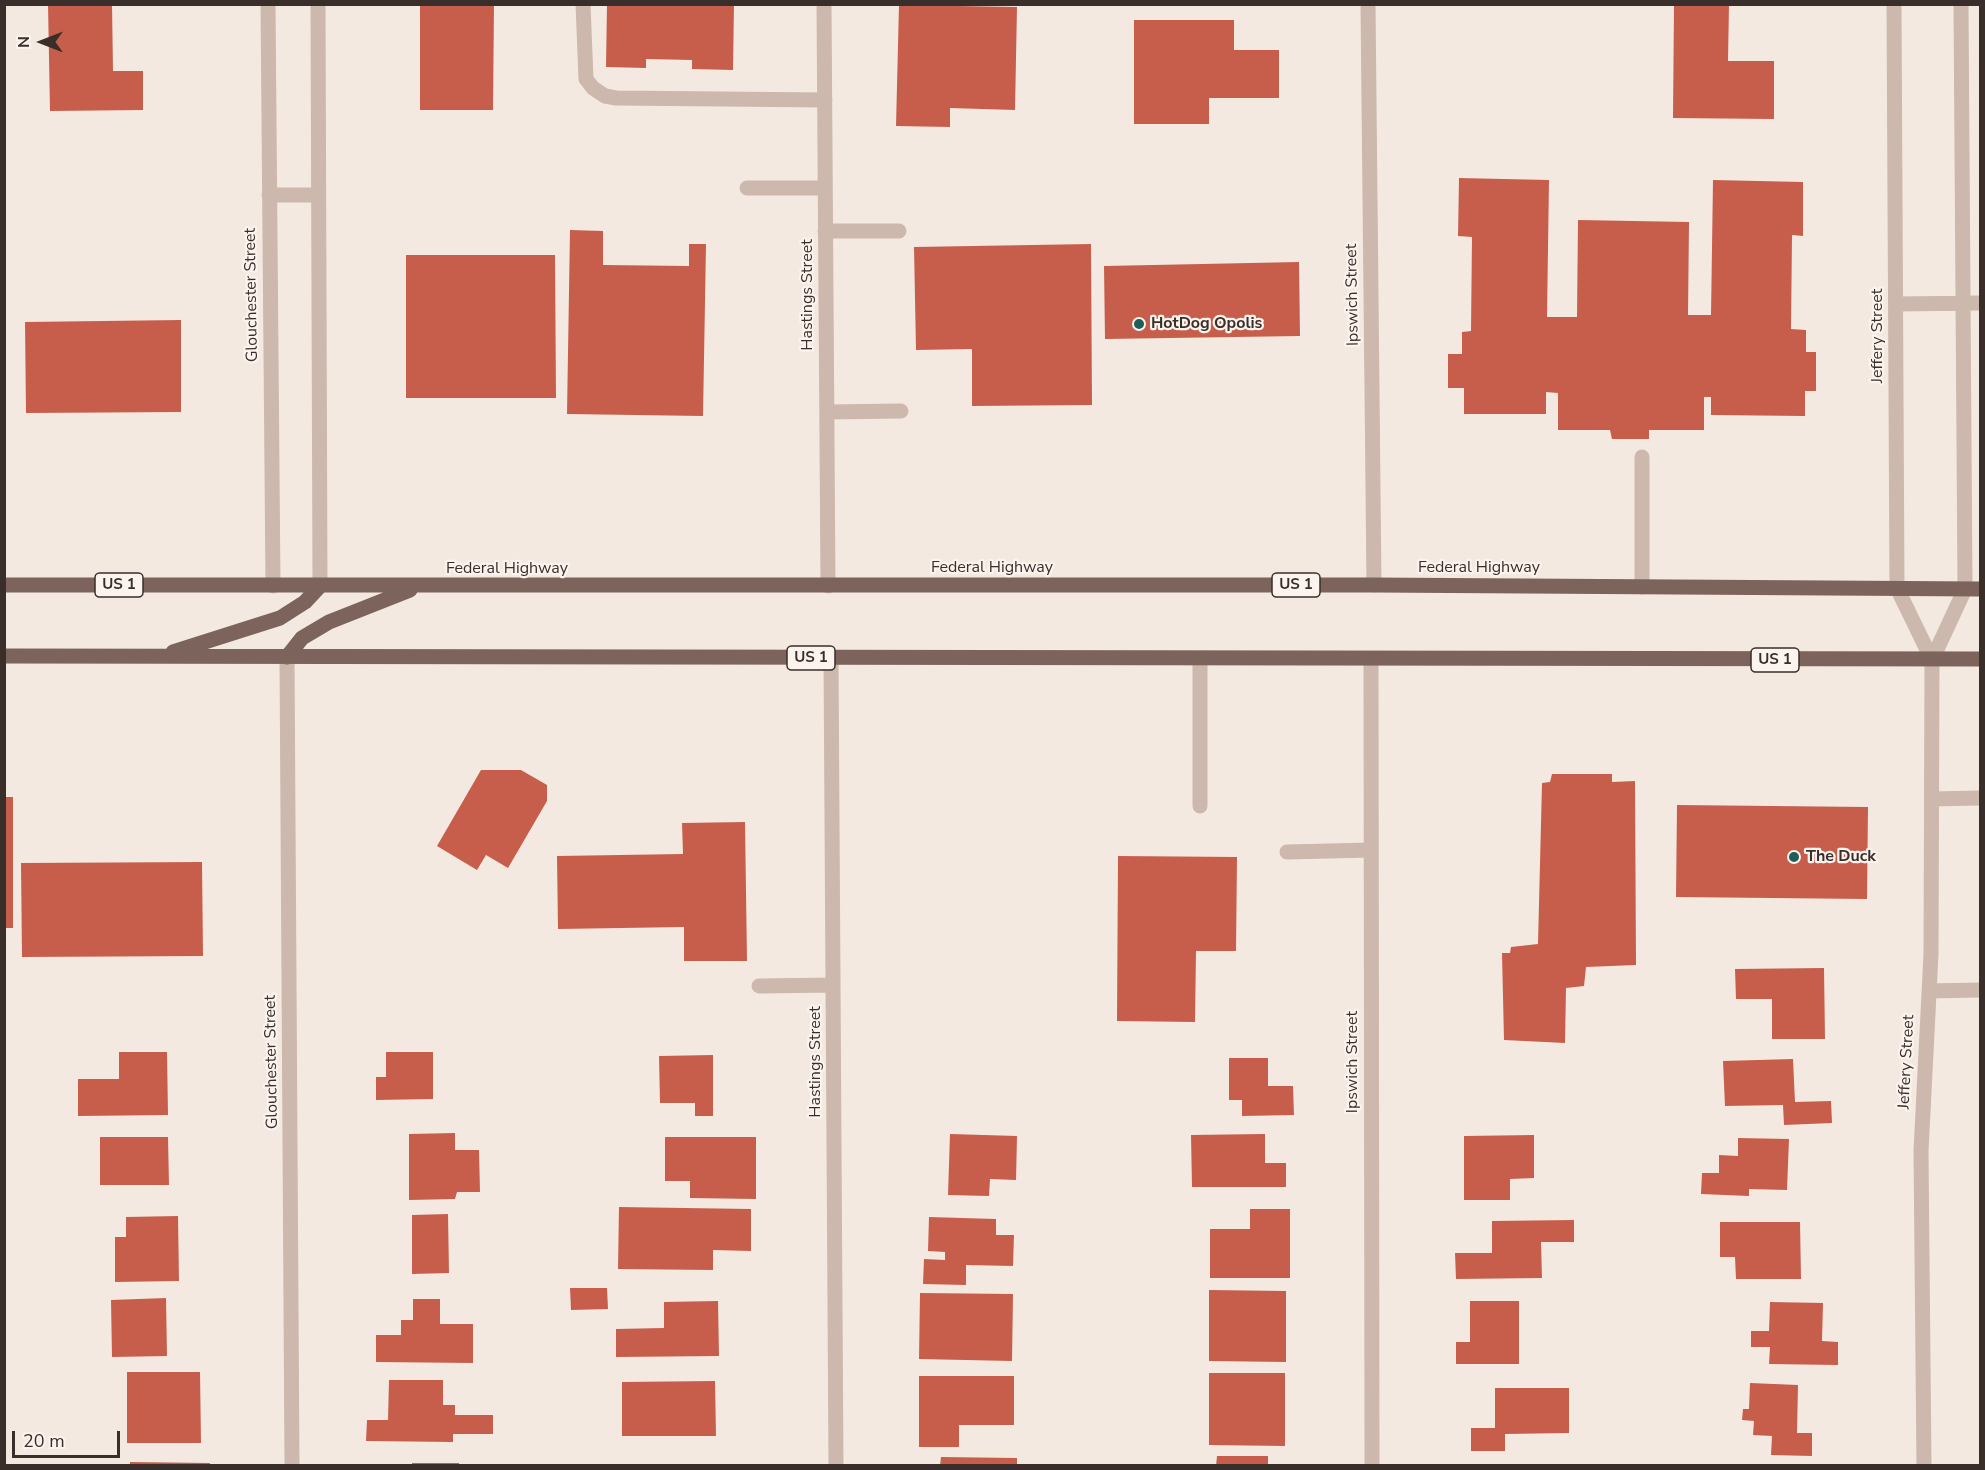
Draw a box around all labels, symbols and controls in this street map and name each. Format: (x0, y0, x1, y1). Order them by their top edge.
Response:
north arrow (12, 12, 72, 72)
text: N (13, 36, 35, 48)
street label: Glouchester Street (241, 228, 263, 362)
street label: Hastings Street (798, 239, 818, 351)
street label: Ipswich Street (1343, 244, 1363, 346)
street label: Jeffery Street (1868, 289, 1888, 383)
place label: HotDog Opolis (1151, 314, 1262, 334)
marker: HotDog Opolis (1132, 317, 1146, 331)
street label: Federal Highway (931, 558, 1053, 578)
street label: Federal Highway (1418, 558, 1540, 578)
street label: Federal Highway (446, 559, 568, 579)
road number: US 1 (95, 573, 143, 597)
road number: US 1 (1272, 573, 1320, 597)
road number: US 1 (787, 646, 835, 670)
road number: US 1 (1751, 648, 1799, 672)
place label: The Duck (1806, 847, 1876, 867)
marker: The Duck (1787, 850, 1801, 864)
street label: Glouchester Street (261, 995, 283, 1129)
street label: Hastings Street (806, 1006, 826, 1118)
street label: Ipswich Street (1343, 1011, 1363, 1113)
street label: Jeffery Street (1895, 1014, 1919, 1110)
scale bar (15, 1419, 123, 1457)
text: 20 m (23, 1429, 65, 1453)

